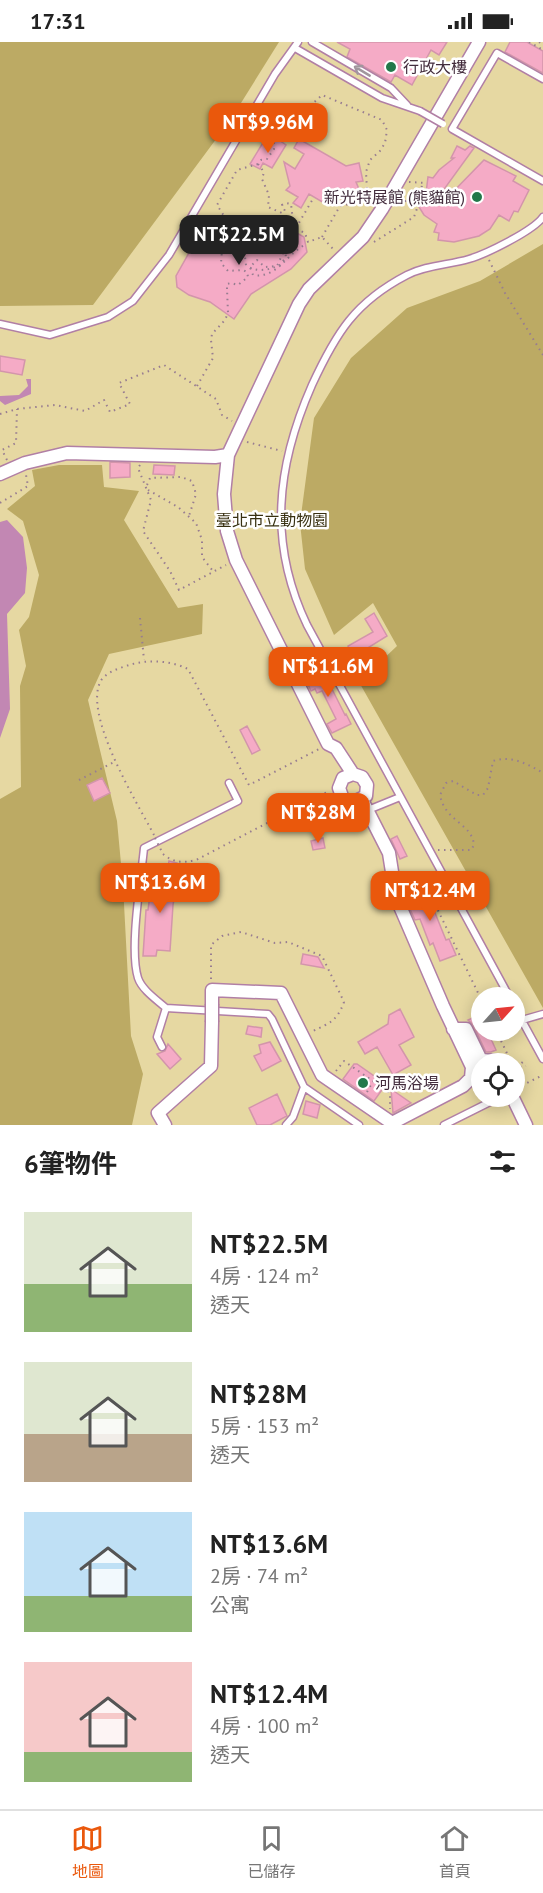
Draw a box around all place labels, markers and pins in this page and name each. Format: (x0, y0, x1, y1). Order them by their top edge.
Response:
place label: 行政大樓 (403, 57, 467, 77)
marker: 行政大樓 (384, 60, 398, 74)
pin: NT$9.96M (206, 103, 330, 154)
place label: 新光特展館 (熊貓館) (324, 187, 465, 207)
marker: 新光特展館 (熊貓館) (470, 190, 484, 204)
pin: NT$22.5M (177, 215, 301, 266)
pin: NT$11.6M (266, 647, 390, 698)
pin: NT$28M (269, 793, 367, 844)
pin: NT$13.6M (98, 863, 222, 914)
pin: NT$12.4M (368, 871, 492, 922)
place label: 河馬浴場 (375, 1073, 439, 1093)
marker: 河馬浴場 (356, 1076, 370, 1090)

